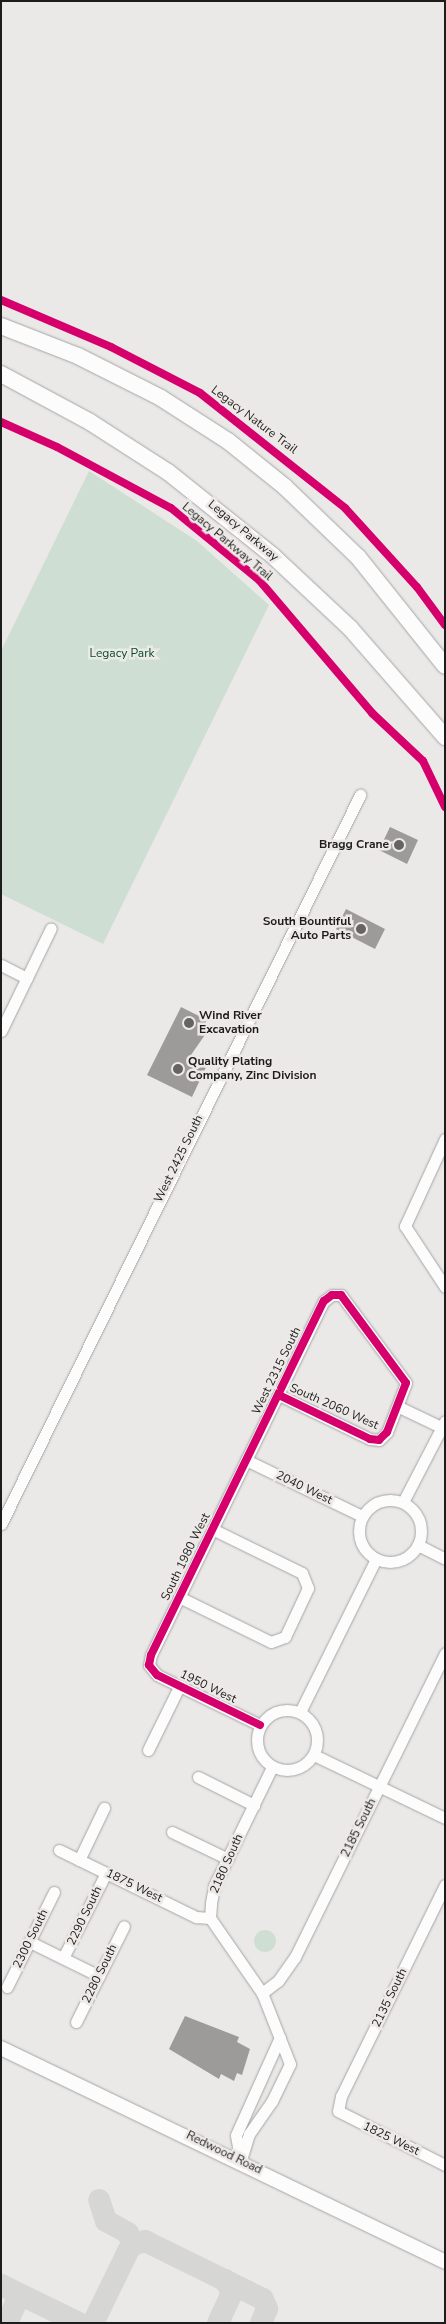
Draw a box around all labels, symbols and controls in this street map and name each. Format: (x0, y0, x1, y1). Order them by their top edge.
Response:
street label: Legacy Nature Trail (208, 383, 300, 457)
street label: Legacy Parkway (205, 497, 281, 565)
street label: Legacy Parkway Trail (179, 500, 275, 584)
park label: Legacy Park (89, 647, 155, 661)
place label: Bragg Crane (319, 838, 389, 852)
marker: Bragg Crane (393, 839, 405, 851)
place label: South Bountiful Auto Parts (263, 915, 351, 943)
marker: South Bountiful Auto Parts (355, 923, 367, 935)
place label: Wind River Excavation (199, 1009, 262, 1037)
marker: Wind River Excavation (183, 1017, 195, 1029)
place label: Quality Plating Company, Zinc Division (188, 1055, 317, 1083)
marker: Quality Plating Company, Zinc Division (172, 1063, 184, 1075)
street label: West 2425 South (152, 1113, 206, 1205)
street label: West 2315 South (250, 1325, 304, 1417)
street label: South 2060 West (287, 1381, 381, 1433)
street label: 2040 West (274, 1468, 334, 1508)
street label: South 1980 West (159, 1511, 213, 1603)
street label: 1950 West (178, 1667, 238, 1707)
street label: 2185 South (339, 1796, 379, 1860)
street label: 2180 South (207, 1832, 247, 1896)
street label: 1875 West (104, 1866, 164, 1906)
street label: 2290 South (65, 1884, 105, 1948)
street label: 2300 South (11, 1907, 51, 1971)
street label: 2280 South (80, 1942, 120, 2006)
street label: 2135 South (370, 1966, 410, 2030)
street label: 1825 West (361, 2119, 421, 2159)
street label: Redwood Road (184, 2128, 264, 2178)

